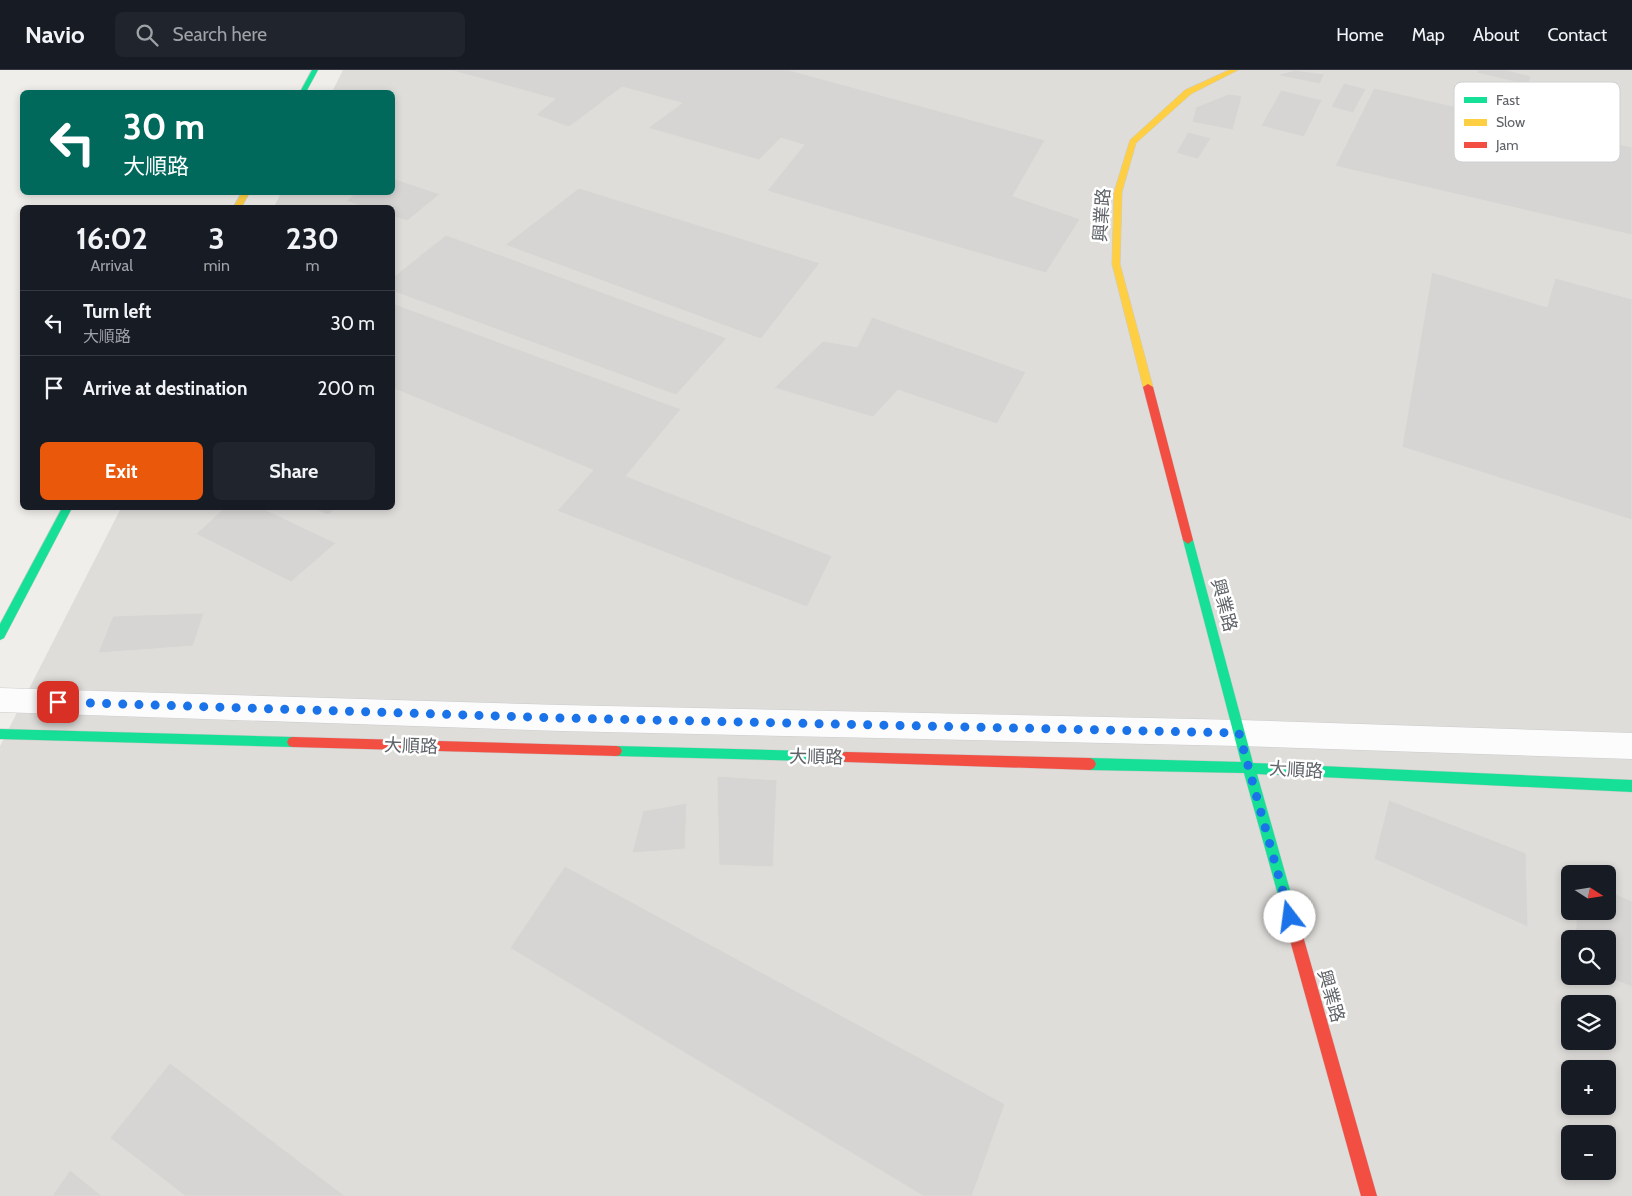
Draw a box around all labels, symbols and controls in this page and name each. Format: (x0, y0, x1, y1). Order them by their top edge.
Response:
search box (115, 12, 465, 57)
text: Navio (25, 20, 85, 49)
icon: search (133, 21, 161, 49)
text: Search here (173, 23, 267, 46)
text: Home (1336, 24, 1384, 46)
text: Map (1412, 24, 1445, 46)
text: About (1473, 24, 1519, 46)
text: Contact (1547, 24, 1607, 46)
legend (1454, 82, 1620, 162)
text: Fast (1496, 91, 1520, 109)
text: 30 m (123, 105, 205, 148)
icon: left (40, 110, 105, 175)
text: Slow (1496, 113, 1525, 131)
text: Jam (1495, 136, 1518, 154)
text: 大順路 (123, 153, 189, 180)
street label: 興業路 (1089, 187, 1115, 243)
text: 16:02 (76, 220, 148, 257)
text: 3 (209, 220, 225, 257)
text: 230 (286, 220, 339, 257)
text: Arrival (90, 256, 133, 275)
text: min (204, 256, 230, 275)
text: m (305, 256, 319, 275)
text: Turn left (83, 300, 151, 323)
icon: left (40, 309, 68, 337)
text: 30 m (331, 312, 375, 335)
text: 大順路 (83, 327, 131, 346)
icon: arrive (40, 374, 68, 402)
text: Arrive at destination (83, 377, 247, 400)
text: 200 m (318, 377, 375, 400)
button: Exit (40, 442, 203, 500)
button: Share (213, 442, 375, 500)
street label: 興業路 (1206, 576, 1242, 634)
pin (37, 681, 79, 723)
icon: arrive (44, 688, 72, 716)
street label: 大順路 (384, 734, 438, 758)
street label: 大順路 (789, 746, 843, 768)
street label: 大順路 (1268, 758, 1324, 782)
north arrow (1561, 865, 1616, 920)
map controls (1561, 865, 1616, 1180)
position arrow (1263, 890, 1315, 942)
button: search (1561, 930, 1616, 985)
street label: 興業路 (1313, 967, 1349, 1025)
button: layers (1561, 995, 1616, 1050)
button: + (1561, 1060, 1616, 1115)
button: − (1561, 1125, 1616, 1180)

